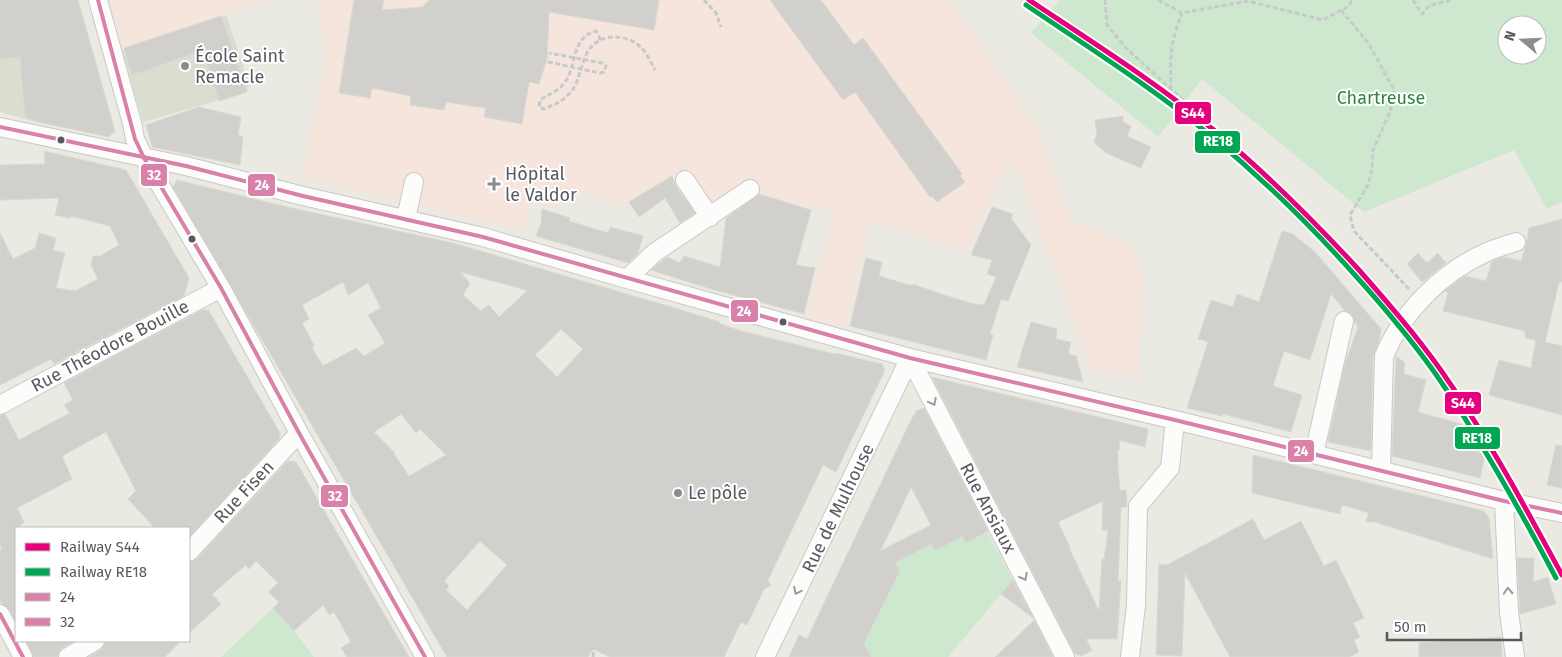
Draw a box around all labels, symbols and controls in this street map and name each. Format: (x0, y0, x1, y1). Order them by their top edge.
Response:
north arrow (1497, 15, 1547, 65)
text: N (1501, 29, 1520, 43)
place label: École Saint Remacle (195, 44, 285, 88)
marker: École Saint Remacle (179, 60, 191, 72)
park label: Chartreuse (1337, 87, 1425, 109)
line badge: S44 (1174, 101, 1212, 125)
text: S44 (1181, 105, 1205, 122)
line badge: RE18 (1194, 130, 1241, 154)
text: RE18 (1203, 133, 1233, 150)
unlabelled marker (56, 135, 66, 145)
line badge: 32 (140, 163, 168, 187)
place label: Hôpital le Valdor (505, 163, 577, 206)
text: 32 (146, 167, 161, 184)
line badge: 24 (247, 173, 276, 197)
text: 24 (255, 177, 269, 194)
marker: Hôpital le Valdor (487, 177, 501, 191)
unlabelled marker (187, 234, 197, 244)
street label: Rue Théodore Bouille (27, 295, 193, 397)
line badge: 24 (730, 299, 759, 323)
text: 24 (737, 303, 751, 320)
unlabelled marker (778, 317, 788, 327)
line badge: S44 (1444, 391, 1482, 415)
text: S44 (1451, 395, 1475, 412)
one-way arrow (927, 396, 937, 405)
line badge: RE18 (1454, 426, 1501, 450)
text: RE18 (1462, 430, 1492, 447)
line badge: 24 (1287, 439, 1315, 463)
street label: Rue de Mulhouse (797, 440, 879, 576)
text: 24 (1294, 443, 1308, 460)
street label: Rue Fisen (209, 456, 279, 528)
street label: Rue Ansiaux (955, 459, 1021, 557)
place label: Le pôle (688, 482, 747, 504)
line badge: 32 (320, 484, 349, 508)
marker: Le pôle (672, 487, 684, 499)
text: 32 (327, 488, 342, 505)
legend (15, 527, 190, 642)
text: Railway S44 (60, 538, 140, 556)
text: Railway RE18 (60, 563, 147, 581)
one-way arrow (1018, 572, 1028, 581)
one-way arrow (793, 586, 803, 595)
one-way arrow (1502, 587, 1513, 595)
text: 24 (60, 588, 75, 606)
scale bar (1387, 610, 1521, 642)
text: 32 (60, 613, 75, 631)
text: 50 m (1394, 618, 1427, 636)

